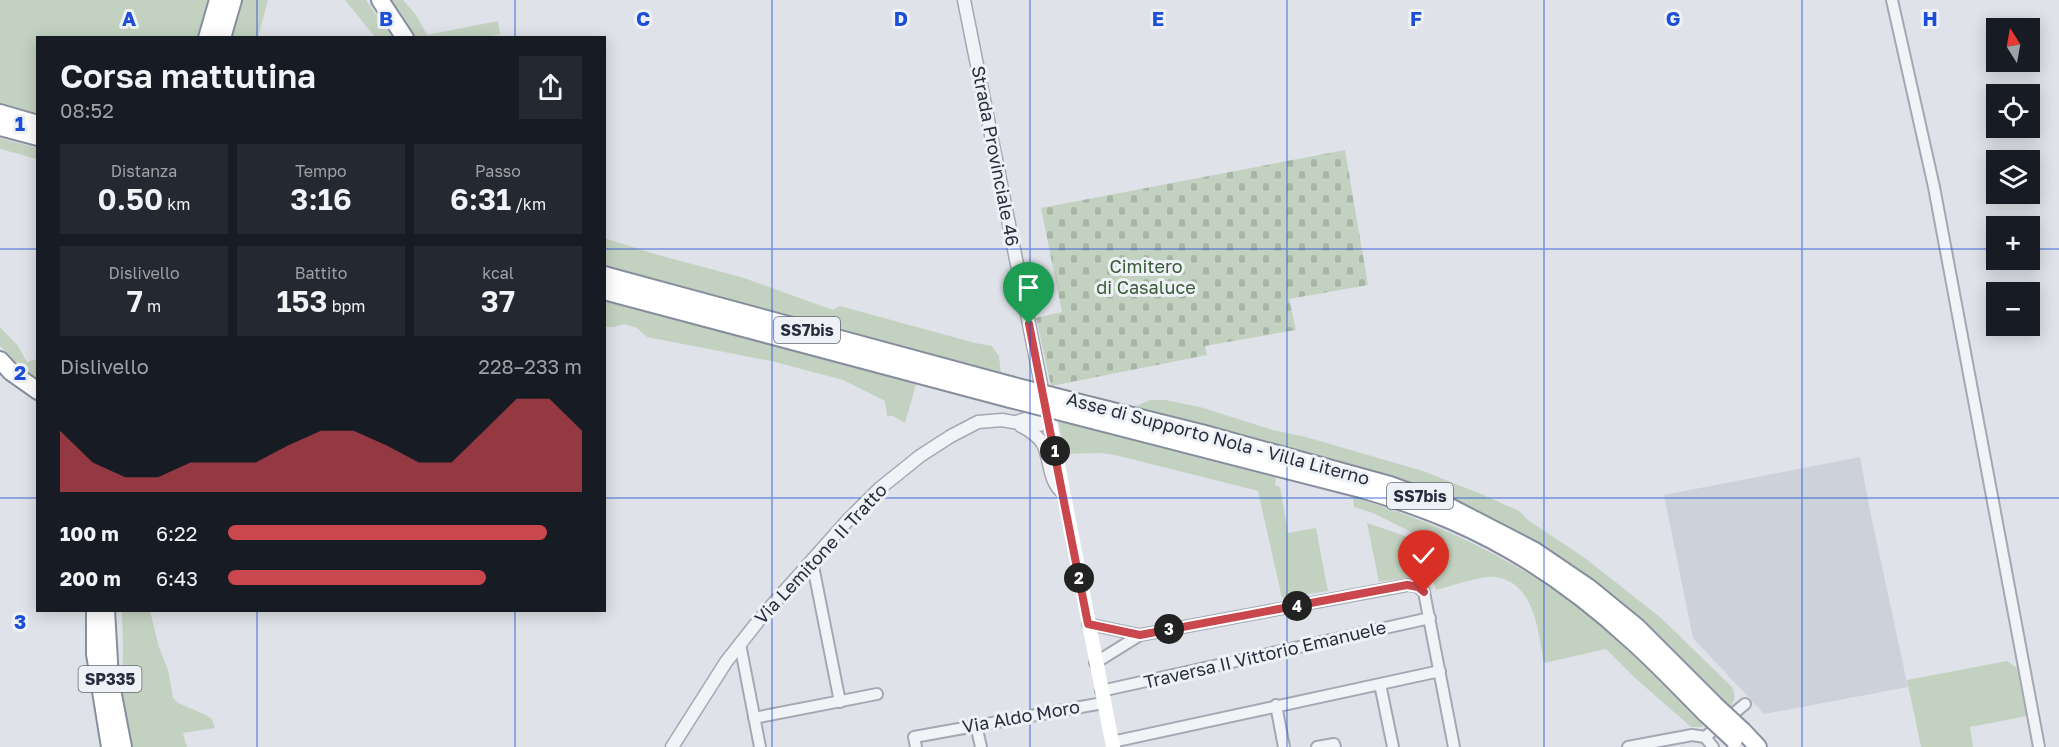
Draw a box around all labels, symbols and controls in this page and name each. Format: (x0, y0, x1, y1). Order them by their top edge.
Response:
text: A (122, 6, 136, 30)
text: B (379, 6, 393, 30)
text: C (636, 6, 650, 30)
text: D (894, 6, 908, 30)
text: E (1152, 6, 1164, 30)
text: F (1410, 6, 1422, 30)
text: G (1666, 6, 1680, 30)
text: H (1922, 6, 1938, 30)
north arrow (1986, 18, 2040, 72)
map controls (1986, 18, 2040, 336)
text: Corsa mattutina (60, 56, 316, 95)
button: share (519, 56, 582, 119)
street label: Strada Provinciale 46 (968, 64, 1024, 248)
button: locate (1986, 84, 2040, 138)
text: 08:52 (60, 98, 114, 122)
text: 1 (15, 111, 25, 135)
button: layers (1986, 150, 2040, 204)
text: Distanza (111, 161, 177, 181)
text: Tempo (295, 161, 347, 181)
text: Passo (475, 161, 521, 181)
text: 0.50 (98, 181, 163, 217)
text: 3:16 (290, 181, 352, 217)
text: 6:31 (450, 181, 511, 217)
text: km (163, 194, 190, 214)
text: /km (511, 194, 546, 214)
button: + (1986, 216, 2040, 270)
park label: Cimitero di Casaluce (1096, 255, 1196, 298)
pin (1003, 262, 1054, 324)
text: Dislivello (109, 263, 179, 283)
text: Battito (295, 263, 347, 283)
text: kcal (482, 263, 514, 283)
icon: arrive (1012, 271, 1045, 304)
button: − (1986, 282, 2040, 336)
text: 7 (127, 283, 143, 319)
text: 153 (276, 283, 328, 319)
text: 37 (481, 283, 515, 319)
text: m (143, 296, 161, 316)
text: bpm (328, 296, 366, 316)
road number: SS7bis (774, 317, 840, 343)
text: Dislivello (60, 354, 149, 378)
text: 228–233 m (478, 354, 582, 378)
text: 2 (14, 360, 26, 384)
street label: Asse di Supporto Nola - Villa Literno (1064, 387, 1372, 489)
pin: 1 (1040, 436, 1070, 466)
text: 1 (1051, 441, 1059, 461)
street label: Via Lemitone II Tratto (749, 479, 891, 628)
road number: SS7bis (1387, 483, 1453, 509)
text: 100 m (60, 521, 119, 545)
text: 6:22 (156, 521, 197, 545)
pin (1398, 530, 1449, 592)
icon: check (1407, 539, 1440, 572)
pin: 2 (1064, 563, 1094, 593)
text: 200 m (60, 566, 121, 590)
text: 6:43 (156, 566, 198, 590)
text: 2 (1074, 568, 1084, 588)
pin: 4 (1282, 591, 1312, 621)
text: 4 (1292, 596, 1302, 616)
text: 3 (14, 609, 26, 633)
pin: 3 (1154, 614, 1184, 644)
street label: Traversa II Vittorio Emanuele (1142, 615, 1388, 693)
text: 3 (1164, 619, 1174, 639)
road number: SP335 (78, 666, 142, 692)
street label: Via Aldo Moro (960, 695, 1081, 737)

